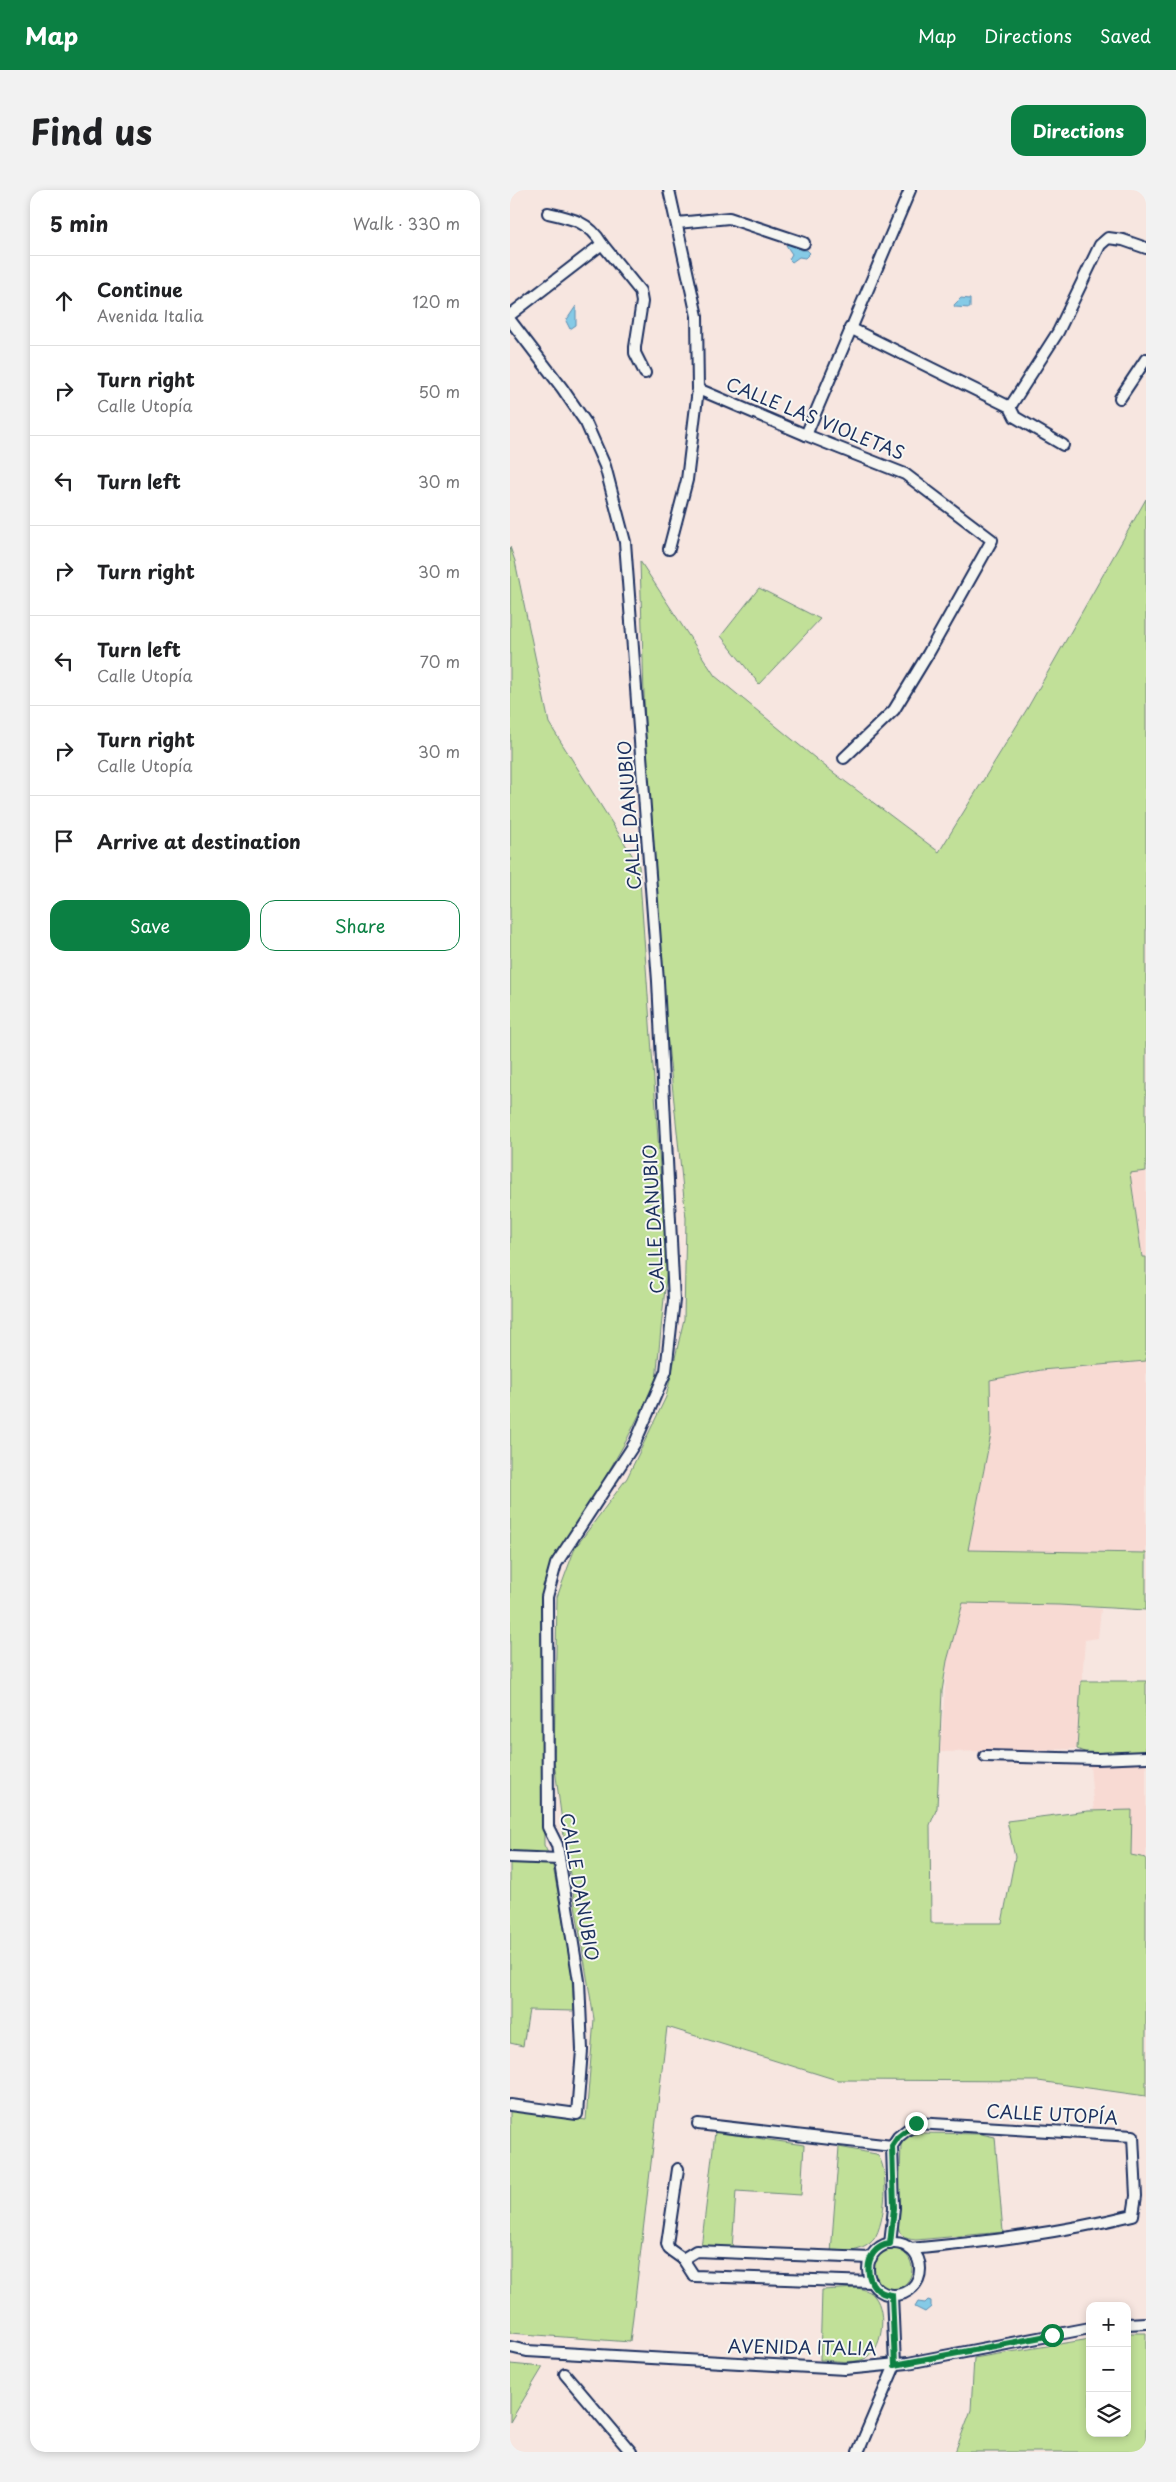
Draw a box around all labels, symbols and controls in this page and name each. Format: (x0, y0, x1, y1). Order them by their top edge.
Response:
text: Map (25, 17, 78, 53)
text: Map (918, 22, 956, 49)
text: Directions (984, 22, 1072, 49)
text: Saved (1100, 22, 1151, 49)
text: Find us (30, 104, 152, 157)
button: Directions (1011, 105, 1146, 156)
text: 5 min (50, 207, 108, 239)
text: Walk · 330 m (353, 211, 460, 235)
text: Continue (97, 275, 183, 303)
icon: ahead (50, 287, 78, 315)
text: 120 m (413, 289, 460, 313)
text: Avenida Italia (97, 303, 203, 327)
text: Turn right (97, 365, 195, 393)
street label: CALLE LAS VIOLETAS (722, 369, 909, 466)
icon: right (50, 377, 78, 405)
text: 50 m (419, 379, 460, 403)
text: Calle Utopía (97, 393, 193, 417)
icon: left (50, 467, 78, 495)
text: Turn left (97, 467, 181, 495)
text: 30 m (418, 469, 460, 493)
icon: right (50, 557, 78, 585)
text: Turn right (97, 557, 195, 585)
text: 30 m (418, 559, 460, 583)
text: Turn left (97, 635, 181, 663)
icon: left (50, 647, 78, 675)
text: 70 m (420, 649, 460, 673)
text: Calle Utopía (97, 663, 193, 687)
text: Turn right (97, 725, 195, 753)
icon: right (50, 737, 78, 765)
text: 30 m (418, 739, 460, 763)
street label: CALLE DANUBIO (610, 739, 647, 891)
text: Calle Utopía (97, 753, 193, 777)
icon: arrive (50, 827, 78, 855)
text: Arrive at destination (97, 827, 301, 855)
button: Save (50, 900, 250, 951)
button: Share (260, 900, 460, 951)
street label: CALLE DANUBIO (635, 1144, 670, 1295)
street label: CALLE DANUBIO (554, 1811, 607, 1963)
street label: CALLE UTOPÍA (986, 2097, 1119, 2130)
route end (905, 2112, 928, 2135)
map controls (1086, 2302, 1131, 2437)
button: + (1086, 2302, 1131, 2347)
route start (1041, 2324, 1064, 2347)
street label: AVENIDA ITALIA (727, 2332, 877, 2361)
button: − (1086, 2347, 1131, 2392)
button: layers (1086, 2392, 1131, 2437)

